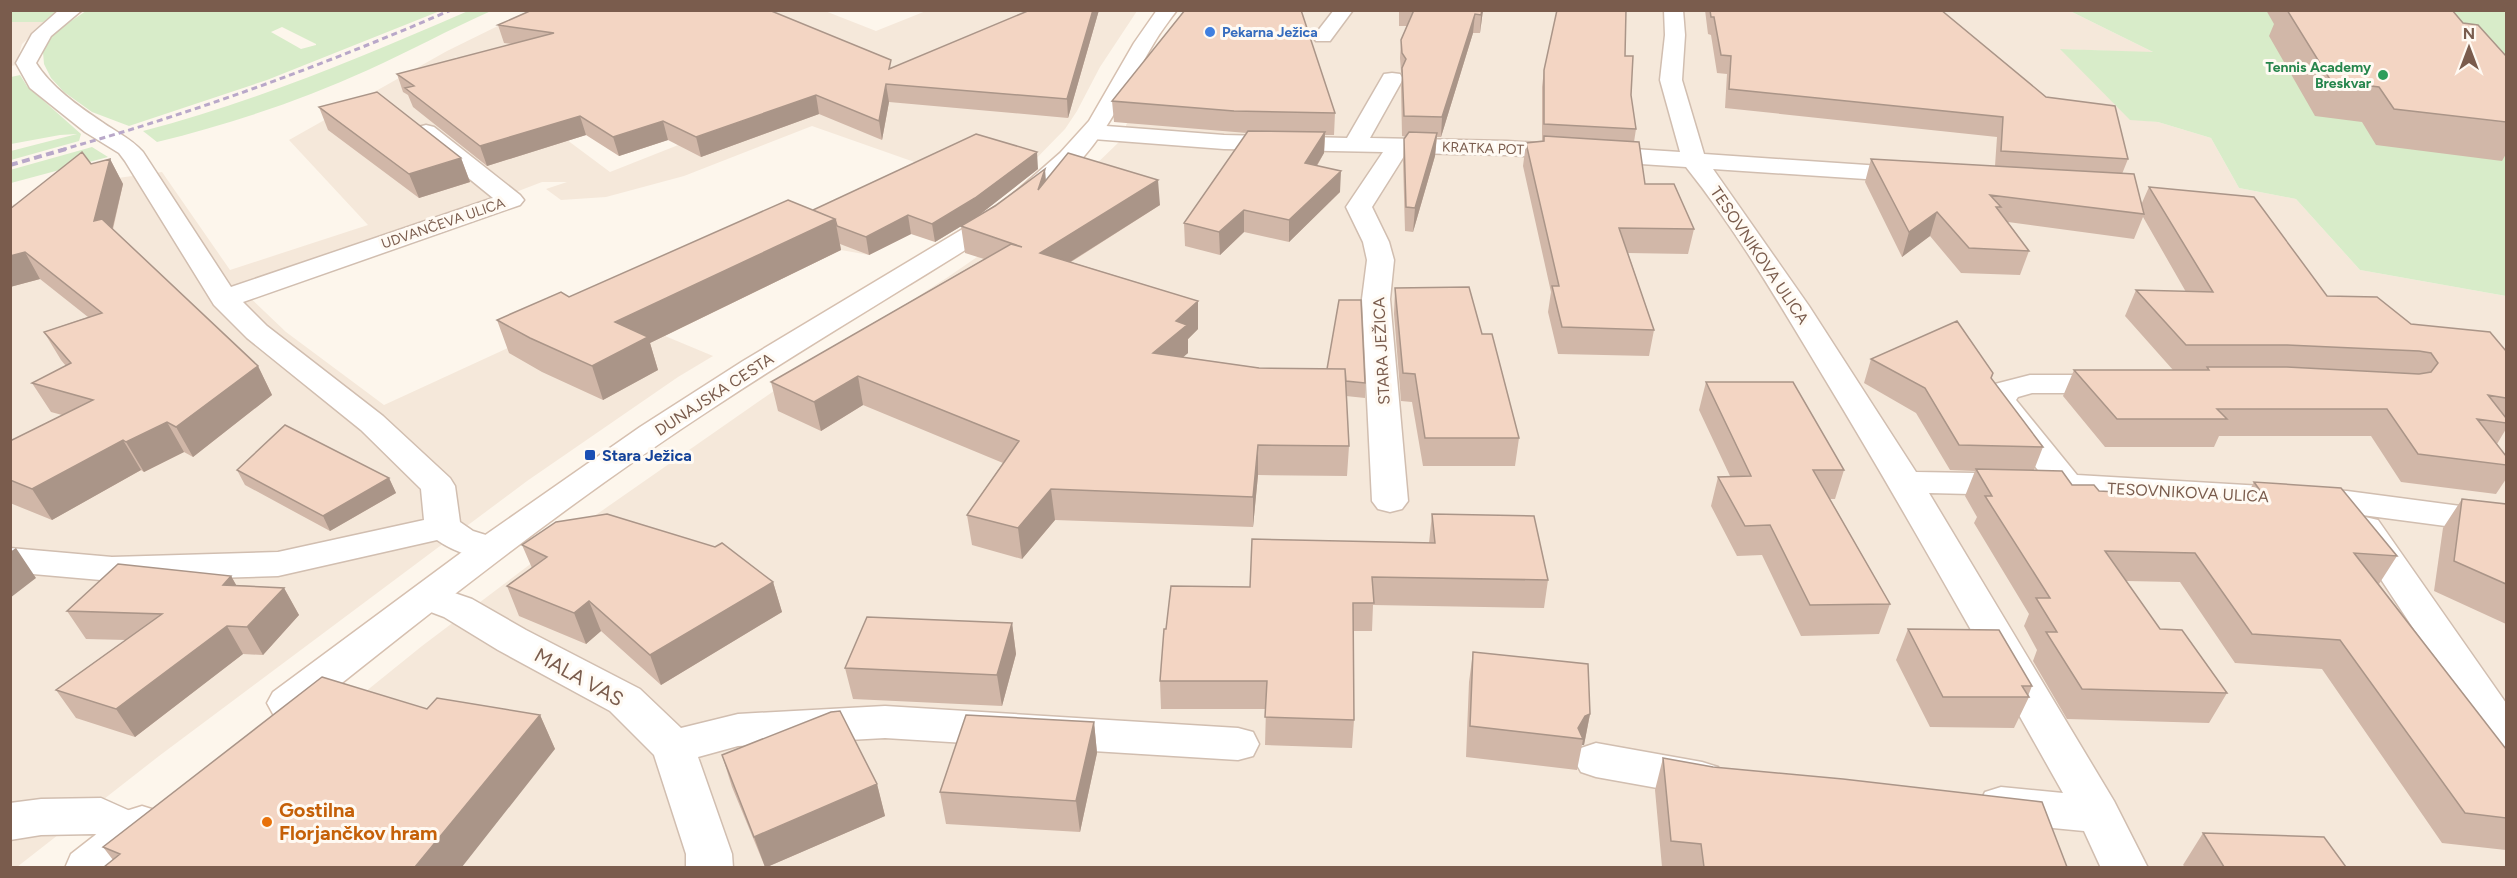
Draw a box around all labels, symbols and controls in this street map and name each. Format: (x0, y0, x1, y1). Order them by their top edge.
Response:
north arrow (2439, 18, 2499, 78)
place label: Pekarna Ježica (1222, 24, 1318, 41)
text: N (2463, 24, 2475, 43)
marker: Pekarna Ježica (1203, 25, 1217, 39)
place label: Tennis Academy Breskvar (2265, 59, 2372, 92)
marker: Tennis Academy Breskvar (2376, 68, 2390, 82)
street label: KRATKA POT (1442, 139, 1525, 158)
street label: TESOVNIKOVA ULICA (1706, 183, 1813, 328)
street label: UDVANČEVA ULICA (379, 194, 508, 253)
street label: STARA JEŽICA (1369, 296, 1394, 405)
street label: DUNAJSKA CESTA (651, 349, 777, 440)
place label: Stara Ježica (602, 446, 692, 465)
marker: Stara Ježica (583, 448, 597, 462)
street label: TESOVNIKOVA ULICA (2107, 479, 2269, 506)
street label: MALA VAS (530, 643, 628, 711)
place label: Gostilna Florjančkov hram (279, 798, 437, 845)
marker: Gostilna Florjančkov hram (260, 815, 274, 829)

